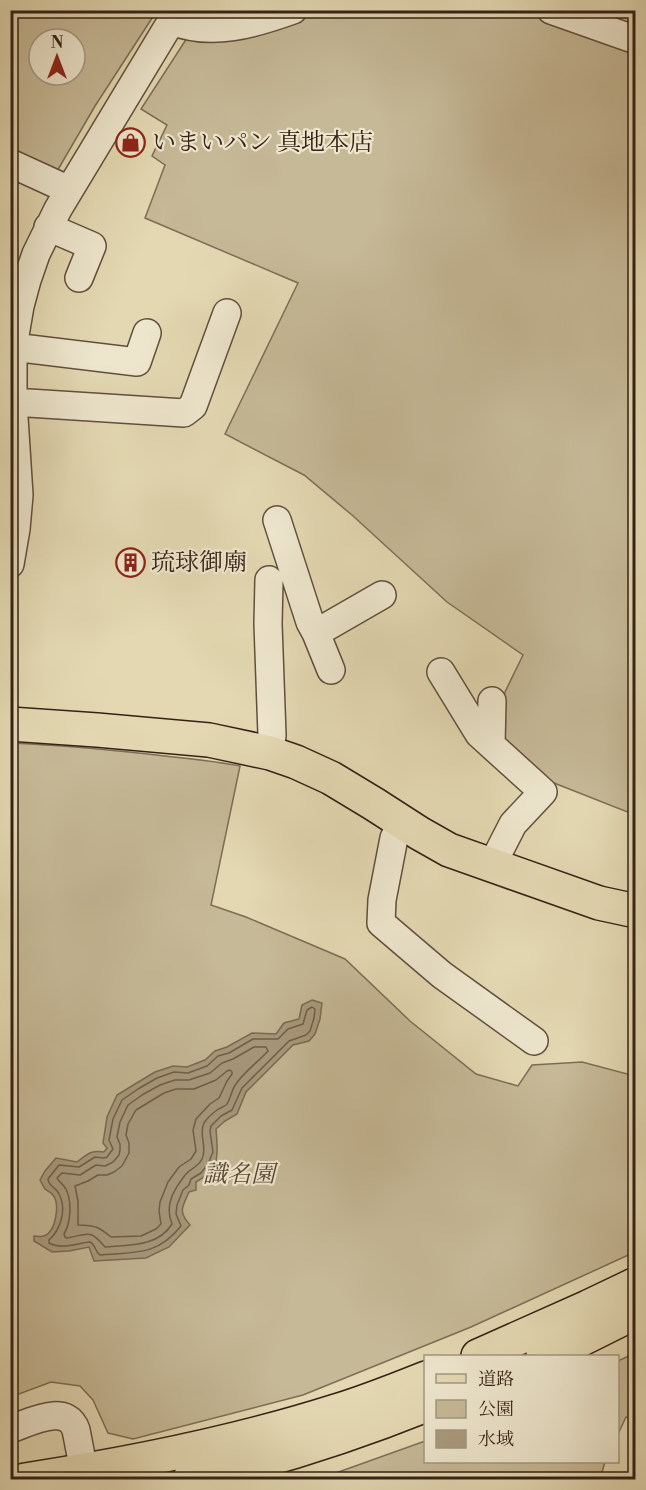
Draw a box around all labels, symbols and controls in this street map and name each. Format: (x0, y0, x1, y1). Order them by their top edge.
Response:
north arrow (27, 27, 87, 87)
text: N (51, 33, 64, 53)
shop icon: いまいパン 真地本店 (115, 126, 147, 158)
place label: いまいパン 真地本店 (152, 128, 373, 158)
building icon: 琉球御廟 (114, 546, 146, 578)
place label: 琉球御廟 (151, 548, 247, 578)
park label: 識名園 (203, 1160, 279, 1190)
legend (424, 1355, 619, 1463)
text: 道路 (478, 1368, 514, 1391)
text: 公園 (478, 1398, 514, 1421)
text: 水域 (478, 1428, 514, 1451)

